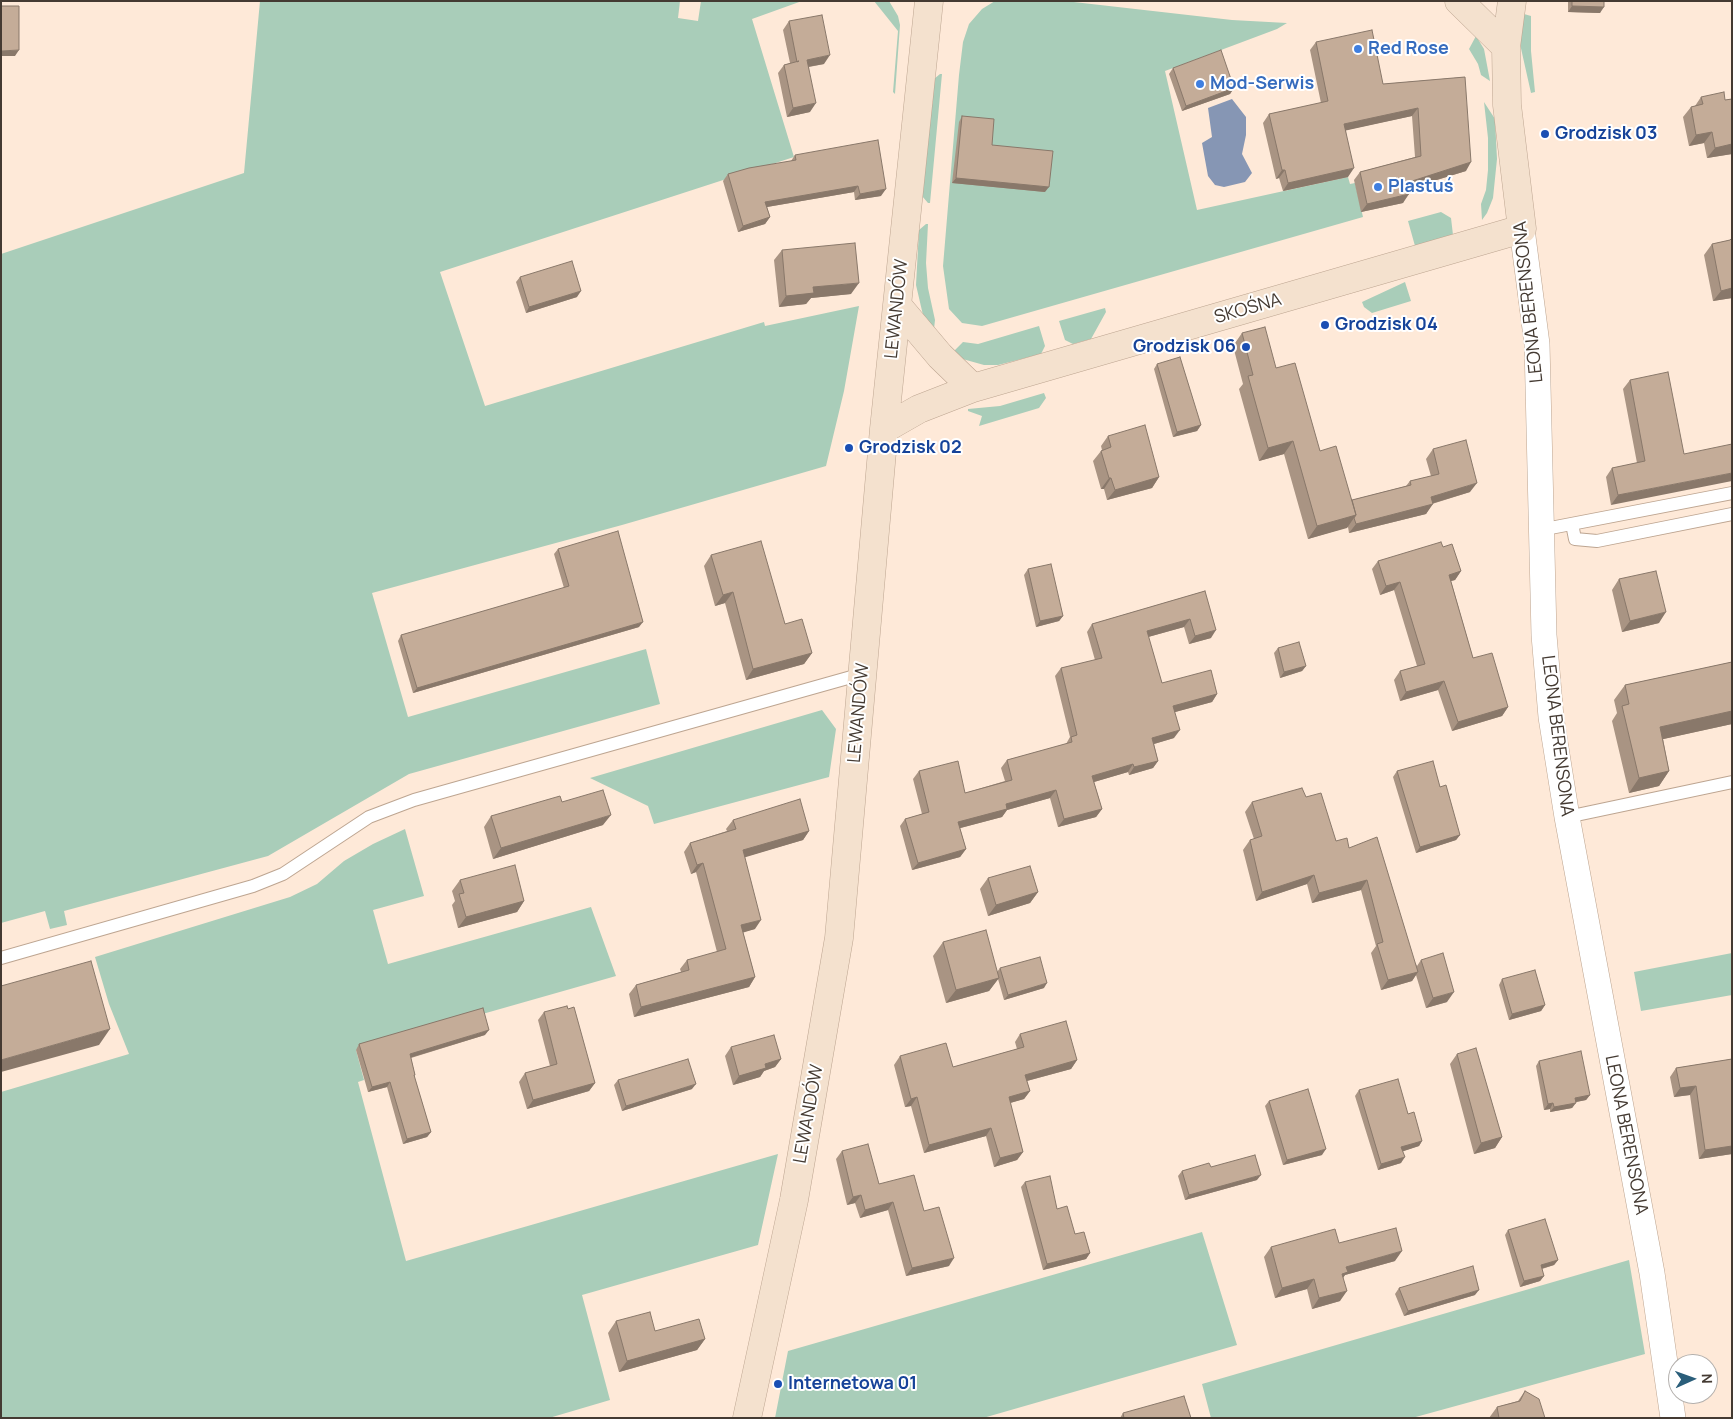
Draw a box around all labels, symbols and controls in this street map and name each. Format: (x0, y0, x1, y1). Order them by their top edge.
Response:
place label: Red Rose (1368, 38, 1449, 60)
marker: Red Rose (1352, 43, 1364, 55)
place label: Mod-Serwis (1210, 73, 1314, 95)
marker: Mod-Serwis (1194, 78, 1206, 90)
place label: Grodzisk 03 (1555, 123, 1657, 145)
marker: Grodzisk 03 (1539, 128, 1551, 140)
place label: Plastuś (1388, 176, 1453, 198)
marker: Plastuś (1372, 181, 1384, 193)
street label: LEONA BERENSONA (1510, 220, 1548, 384)
street label: LEWANDÓW (881, 258, 913, 360)
street label: SKOŚNA (1212, 289, 1284, 329)
place label: Grodzisk 04 (1335, 314, 1438, 336)
marker: Grodzisk 04 (1319, 319, 1331, 331)
place label: Grodzisk 06 (1133, 336, 1236, 358)
marker: Grodzisk 06 (1240, 341, 1252, 353)
place label: Grodzisk 02 (859, 437, 962, 459)
marker: Grodzisk 02 (843, 442, 855, 454)
street label: LEONA BERENSONA (1536, 654, 1578, 818)
street label: LEWANDÓW (844, 662, 874, 764)
street label: LEONA BERENSONA (1600, 1053, 1652, 1217)
street label: LEWANDÓW (790, 1063, 828, 1165)
north arrow (1668, 1354, 1718, 1404)
place label: Internetowa 01 (788, 1373, 917, 1395)
text: N (1698, 1373, 1717, 1384)
marker: Internetowa 01 (772, 1378, 784, 1390)

